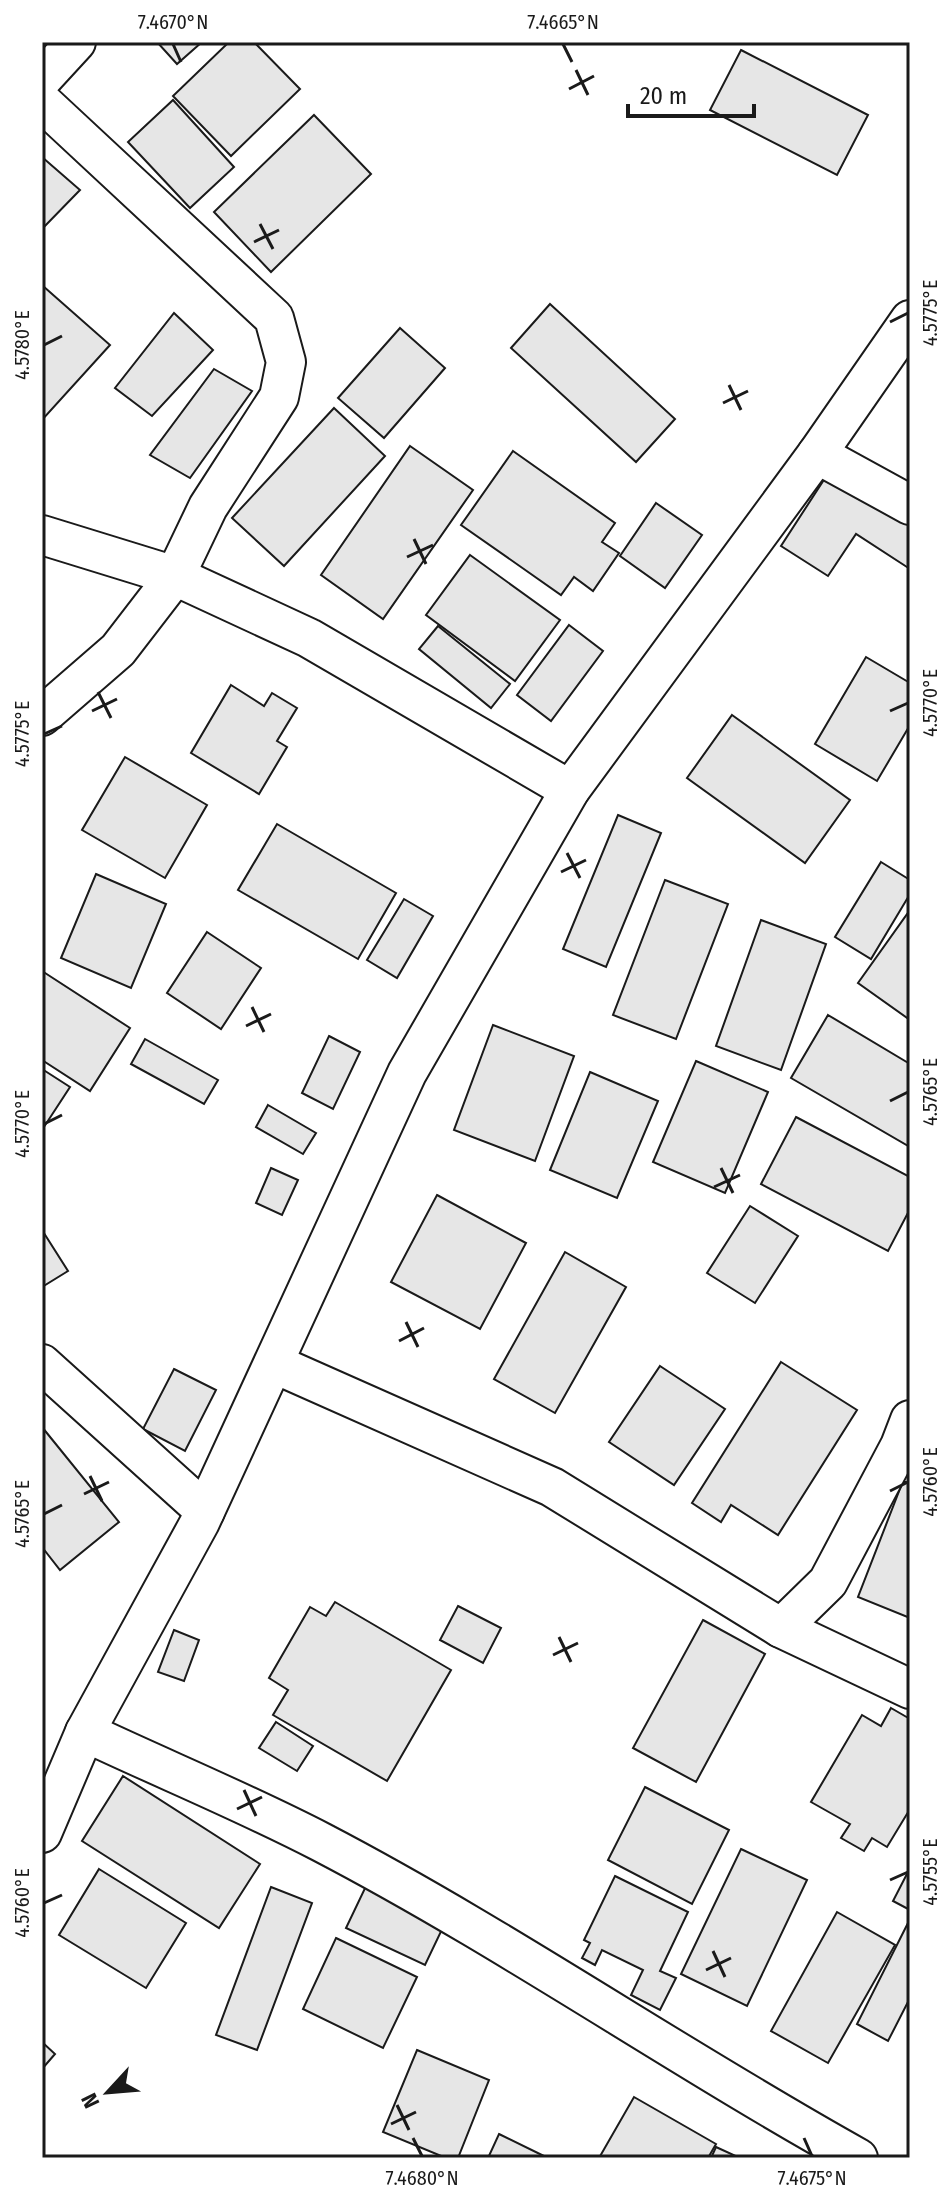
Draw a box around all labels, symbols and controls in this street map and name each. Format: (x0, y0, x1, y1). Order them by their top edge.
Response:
text: 7.4670°N (138, 10, 208, 34)
text: 7.4665°N (527, 10, 599, 34)
scale bar (628, 68, 754, 118)
text: 20 m (640, 82, 687, 110)
text: 4.5775°E (918, 280, 942, 346)
text: 4.5780°E (10, 310, 34, 380)
text: 4.5770°E (918, 669, 942, 737)
text: 4.5775°E (10, 701, 34, 767)
text: 4.5765°E (918, 1058, 942, 1126)
text: 4.5770°E (10, 1090, 34, 1158)
text: 4.5760°E (918, 1447, 942, 1517)
text: 4.5765°E (10, 1480, 34, 1548)
text: 4.5755°E (918, 1838, 942, 1906)
text: 4.5760°E (10, 1868, 34, 1938)
north arrow (68, 2052, 148, 2132)
text: N (75, 2089, 105, 2112)
text: 7.4680°N (385, 2166, 459, 2190)
text: 7.4675°N (777, 2166, 847, 2190)

